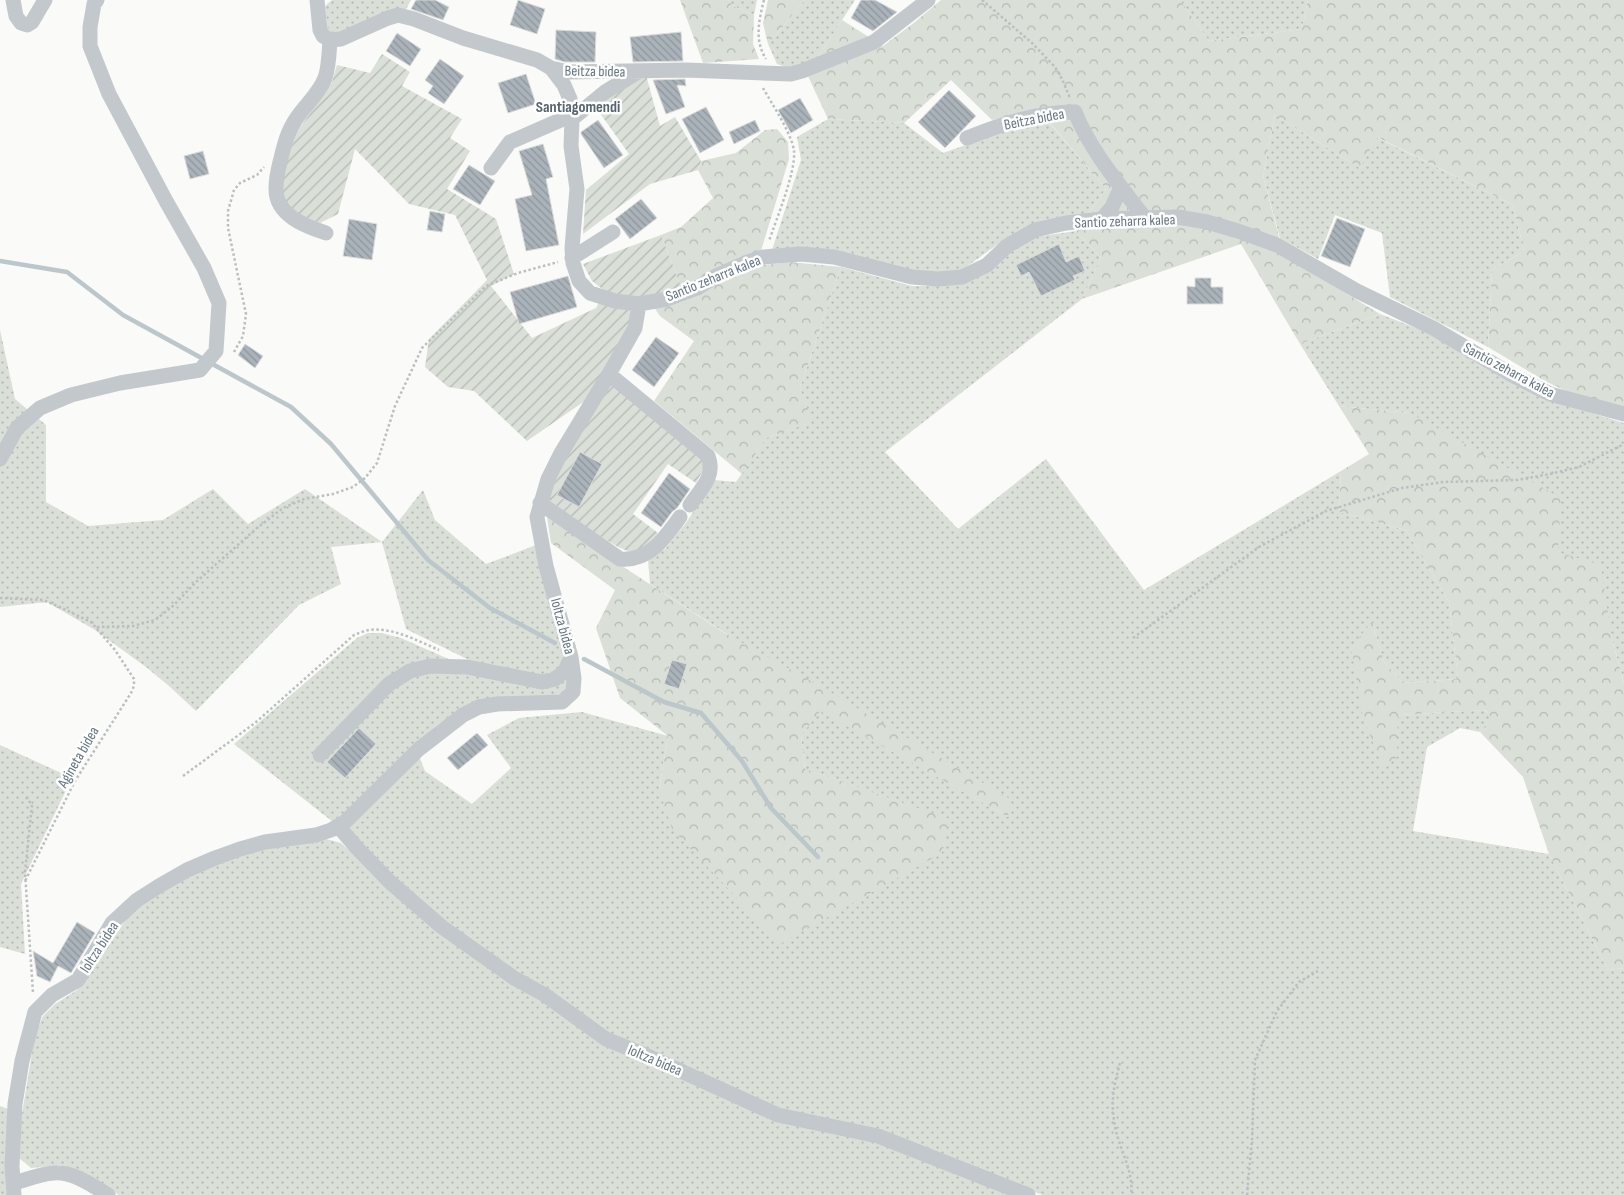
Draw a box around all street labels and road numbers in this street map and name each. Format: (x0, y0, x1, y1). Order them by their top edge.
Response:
street label: Beitza bidea (564, 61, 626, 82)
street label: Beitza bidea (1002, 104, 1066, 135)
street label: Santio zeharra kalea (1074, 210, 1176, 233)
street label: Santio zeharra kalea (663, 251, 764, 306)
street label: Santio zeharra kalea (1460, 338, 1558, 403)
street label: Ioltza bidea (546, 596, 579, 656)
street label: Agineta bidea (53, 723, 104, 792)
street label: Ioltza bidea (76, 918, 123, 976)
street label: Ioltza bidea (625, 1041, 685, 1080)

